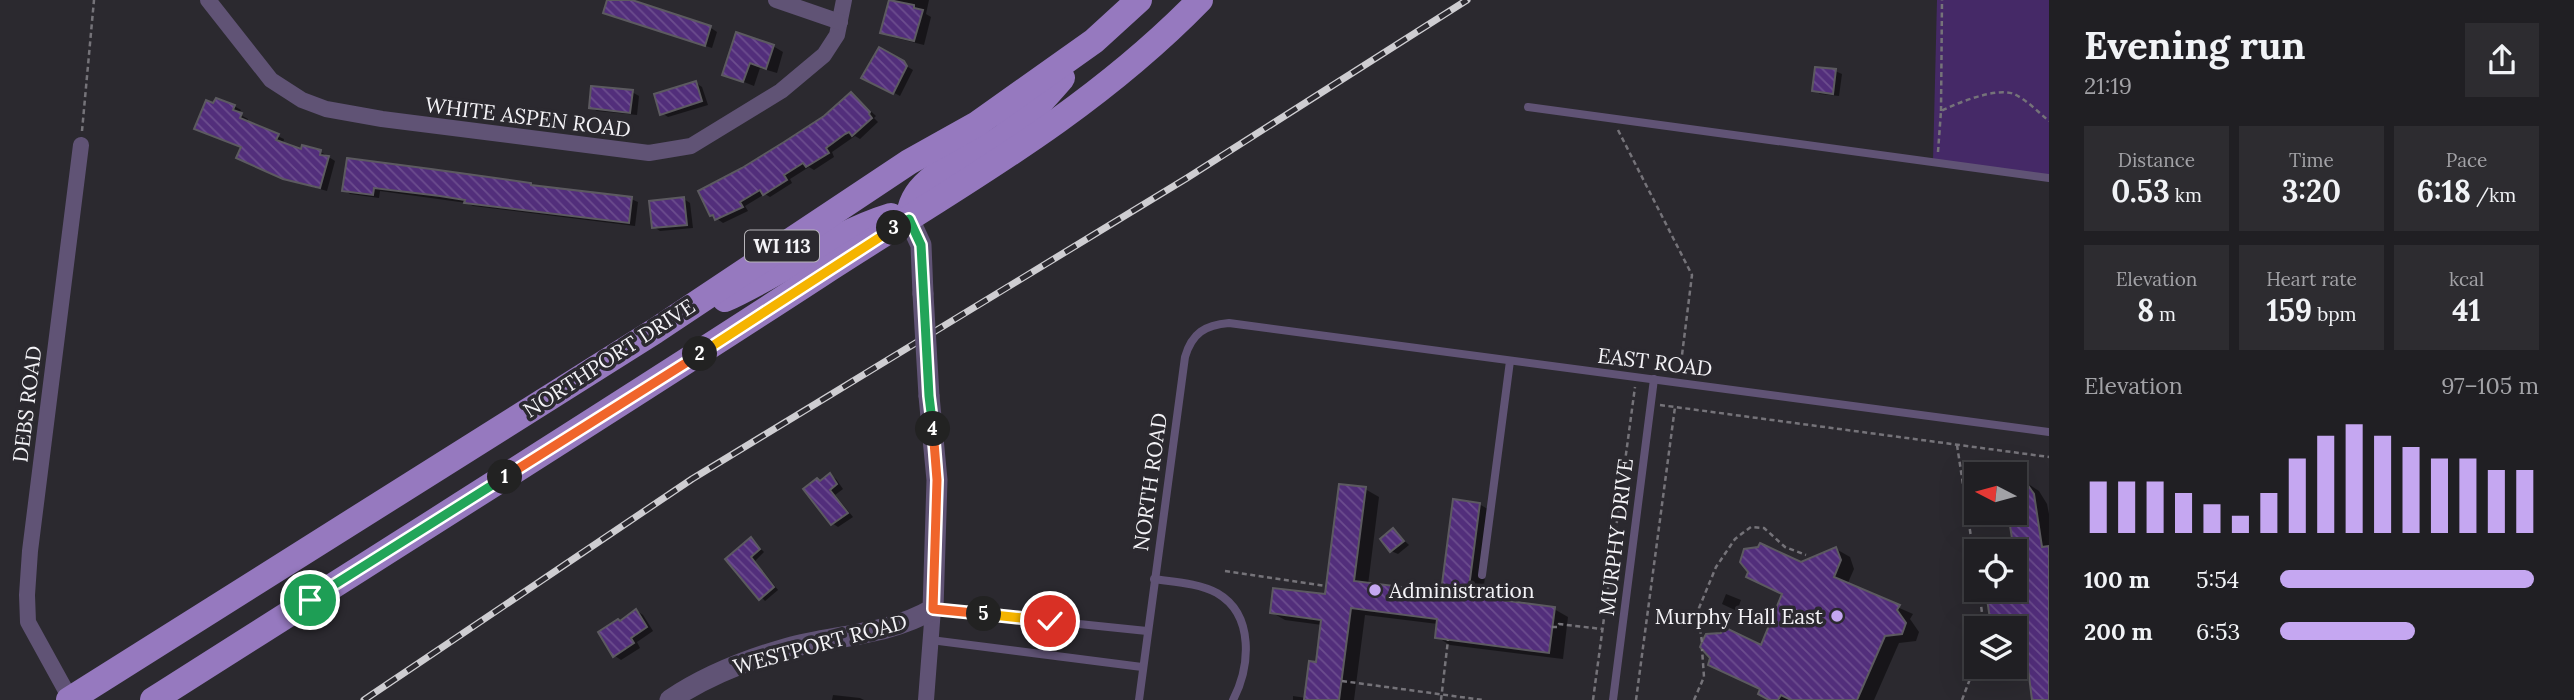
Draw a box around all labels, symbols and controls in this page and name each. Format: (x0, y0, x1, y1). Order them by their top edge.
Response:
text: Evening run (2084, 21, 2306, 69)
button: share (2465, 23, 2539, 97)
text: 21:19 (2084, 71, 2132, 100)
street label: WHITE ASPEN ROAD (424, 91, 632, 143)
text: Distance (2118, 148, 2195, 172)
text: Time (2289, 148, 2334, 172)
text: Pace (2446, 148, 2487, 172)
text: 0.53 (2111, 172, 2170, 210)
text: 3:20 (2282, 172, 2341, 210)
text: 6:18 (2417, 172, 2471, 210)
text: km (2170, 183, 2202, 207)
text: /km (2471, 183, 2516, 207)
pin: 3 (876, 210, 912, 246)
text: 3 (888, 215, 899, 239)
road number: WI 113 (745, 230, 819, 262)
text: Elevation (2116, 267, 2197, 291)
text: Heart rate (2266, 267, 2357, 291)
text: kcal (2449, 267, 2484, 291)
text: 8 (2137, 291, 2154, 329)
text: 159 (2266, 291, 2312, 329)
text: 41 (2452, 291, 2481, 329)
street label: NORTHPORT DRIVE (518, 292, 700, 424)
text: m (2154, 302, 2176, 326)
text: bpm (2312, 302, 2357, 326)
pin: 2 (682, 336, 718, 372)
text: 2 (694, 341, 705, 365)
street label: EAST ROAD (1596, 342, 1714, 382)
street label: DEBS ROAD (6, 344, 48, 464)
text: Elevation (2084, 371, 2183, 400)
text: 97–105 m (2441, 371, 2539, 400)
street label: NORTH ROAD (1127, 411, 1173, 553)
pin: 4 (916, 412, 950, 446)
text: 4 (927, 416, 938, 440)
street label: MURPHY DRIVE (1593, 457, 1639, 617)
pin: 1 (488, 460, 522, 494)
north arrow (1964, 462, 2026, 525)
map controls (1964, 462, 2027, 679)
text: 1 (501, 464, 508, 488)
button: locate (1964, 539, 2027, 602)
text: 100 m (2084, 565, 2150, 594)
text: 5:54 (2196, 565, 2239, 594)
pin (280, 570, 340, 630)
place label: Administration (1388, 577, 1535, 604)
icon: arrive (291, 581, 329, 619)
marker: Administration (1367, 582, 1383, 598)
pin (1020, 591, 1080, 651)
pin: 5 (967, 596, 1002, 632)
text: 5 (978, 601, 989, 625)
icon: check (1031, 602, 1069, 640)
place label: Murphy Hall East (1655, 603, 1824, 630)
street label: WESTPORT ROAD (730, 608, 910, 680)
marker: Murphy Hall East (1829, 608, 1845, 624)
button: layers (1964, 616, 2027, 679)
text: 200 m (2084, 617, 2153, 646)
text: 6:53 (2196, 617, 2240, 646)

